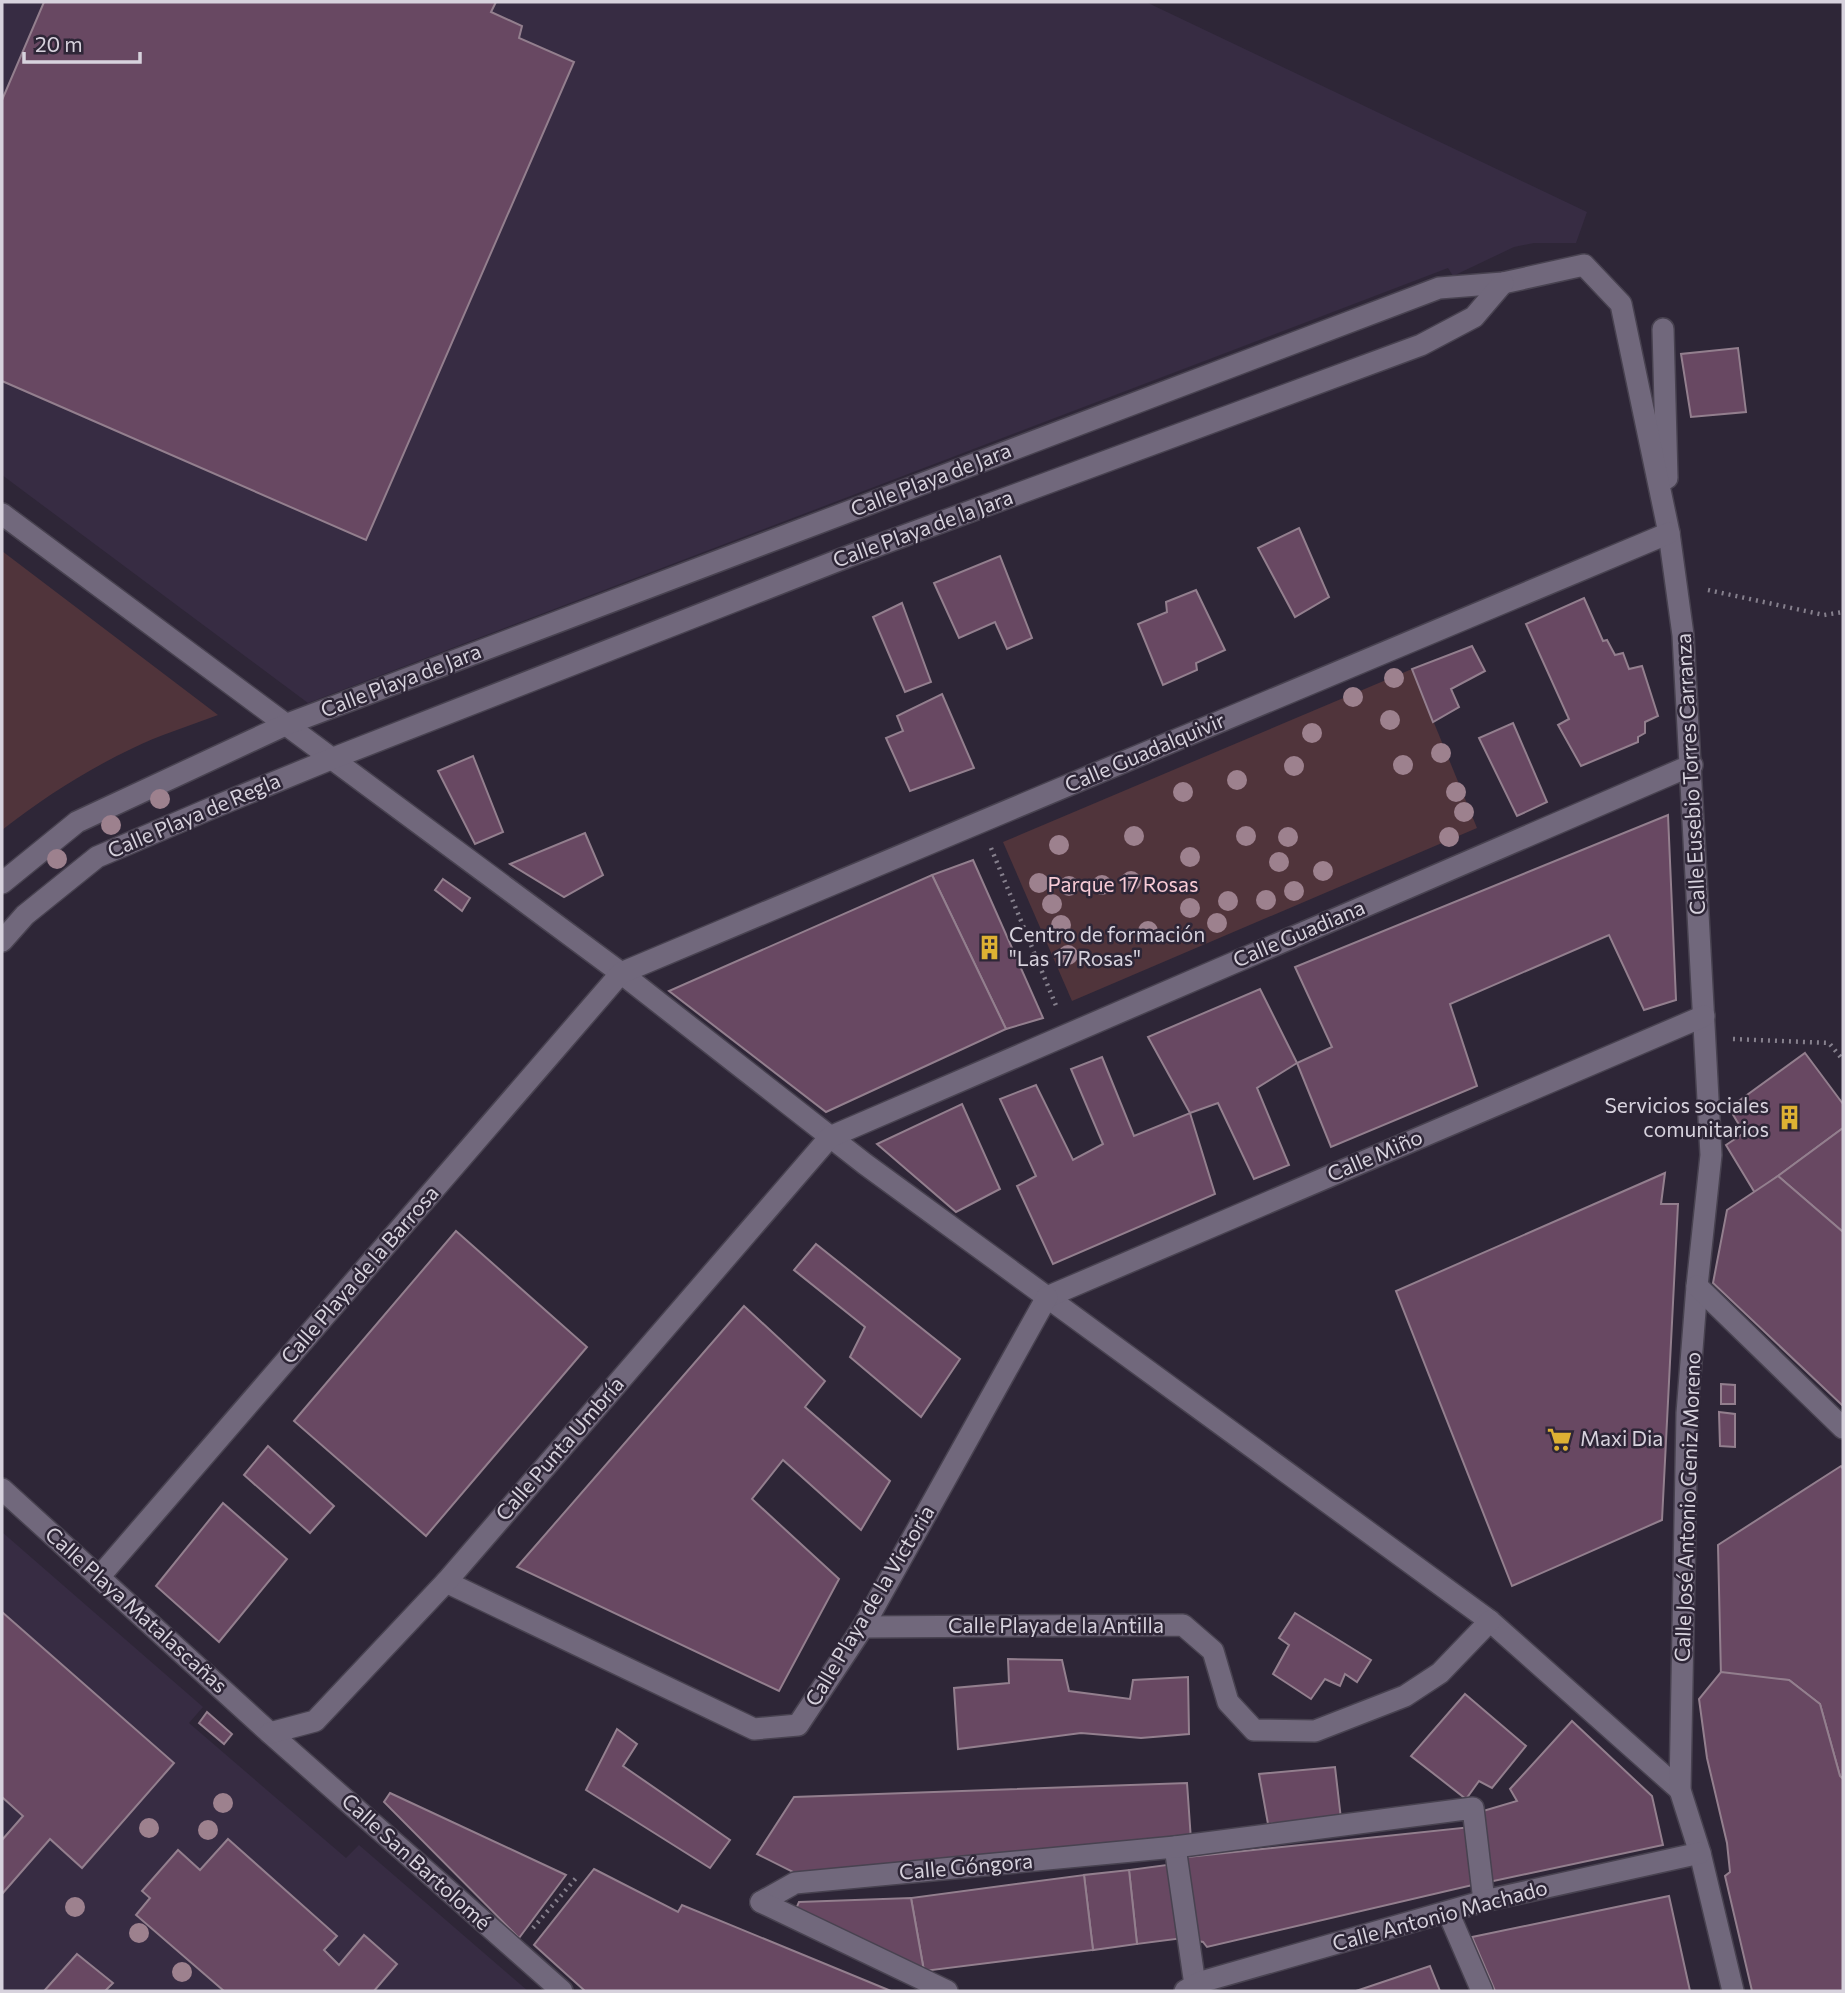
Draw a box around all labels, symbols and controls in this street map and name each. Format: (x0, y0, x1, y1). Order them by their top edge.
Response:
scale bar (24, 21, 140, 65)
text: 20 m (35, 31, 83, 56)
street label: Calle Playa de Jara (847, 437, 1014, 521)
street label: Calle Playa de la Jara (829, 483, 1016, 572)
street label: Calle Eusebio Torres Carranza (1670, 633, 1709, 916)
street label: Calle Playa de Jara (317, 638, 484, 722)
street label: Calle Guadalquivir (1061, 707, 1228, 797)
street label: Calle Playa de Regla (103, 767, 284, 862)
park label: Parque 17 Rosas (1047, 871, 1199, 896)
street label: Calle Guadiana (1229, 894, 1368, 972)
place label: Centro de formación "Las 17 Rosas" (1009, 921, 1205, 970)
building icon: Centro de formación "Las 17 Rosas" (975, 933, 1003, 961)
place label: Servicios sociales comunitarios (1605, 1092, 1769, 1141)
building icon: Servicios sociales comunitarios (1775, 1104, 1803, 1132)
street label: Calle Miño (1323, 1123, 1426, 1186)
street label: Calle Playa de la Barrosa (275, 1180, 443, 1368)
street label: Calle José Antonio Geniz Moreno (1669, 1351, 1704, 1662)
street label: Calle Punta Umbría (490, 1371, 628, 1525)
supermarket icon: Maxi Dia (1546, 1425, 1574, 1453)
place label: Maxi Dia (1580, 1425, 1663, 1450)
street label: Calle Playa de la Victoria (799, 1500, 939, 1710)
street label: Calle Playa Matalascañas (41, 1521, 233, 1697)
street label: Calle Playa de la Antilla (948, 1612, 1164, 1637)
street label: Calle San Bartolomé (337, 1787, 497, 1934)
street label: Calle Góngora (898, 1847, 1034, 1884)
street label: Calle Antonio Machado (1329, 1874, 1550, 1955)

